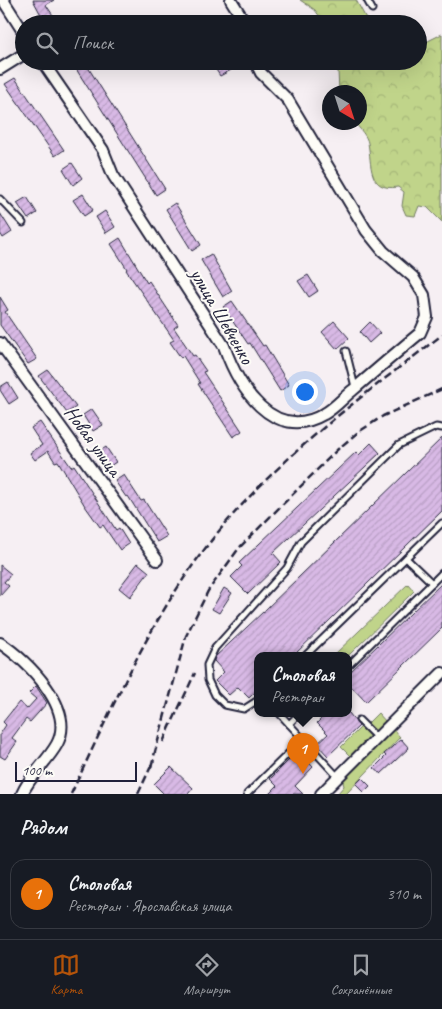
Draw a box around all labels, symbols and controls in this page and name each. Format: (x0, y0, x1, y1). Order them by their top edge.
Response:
search box (15, 15, 427, 70)
icon: search (33, 29, 61, 57)
text: Поиск (73, 31, 113, 55)
north arrow (322, 85, 367, 130)
street label: улица Шевченко (184, 263, 260, 369)
your location (292, 379, 318, 405)
street label: Новая улица (59, 401, 128, 483)
popup (254, 652, 352, 717)
text: Столовая (272, 663, 334, 687)
text: Ресторан (272, 687, 324, 707)
pin: 1 (287, 733, 319, 774)
scale bar (15, 759, 138, 782)
text: 100 m (22, 762, 52, 779)
text: Рядом (20, 814, 67, 840)
text: Столовая (68, 872, 131, 896)
text: 1 (33, 884, 41, 904)
text: 310 m (387, 884, 421, 904)
text: Ресторан · Ярославская улица (68, 896, 231, 916)
tab: Карта (50, 951, 83, 998)
tab: Маршрут (183, 951, 230, 998)
tab: Сохранённые (331, 951, 391, 998)

